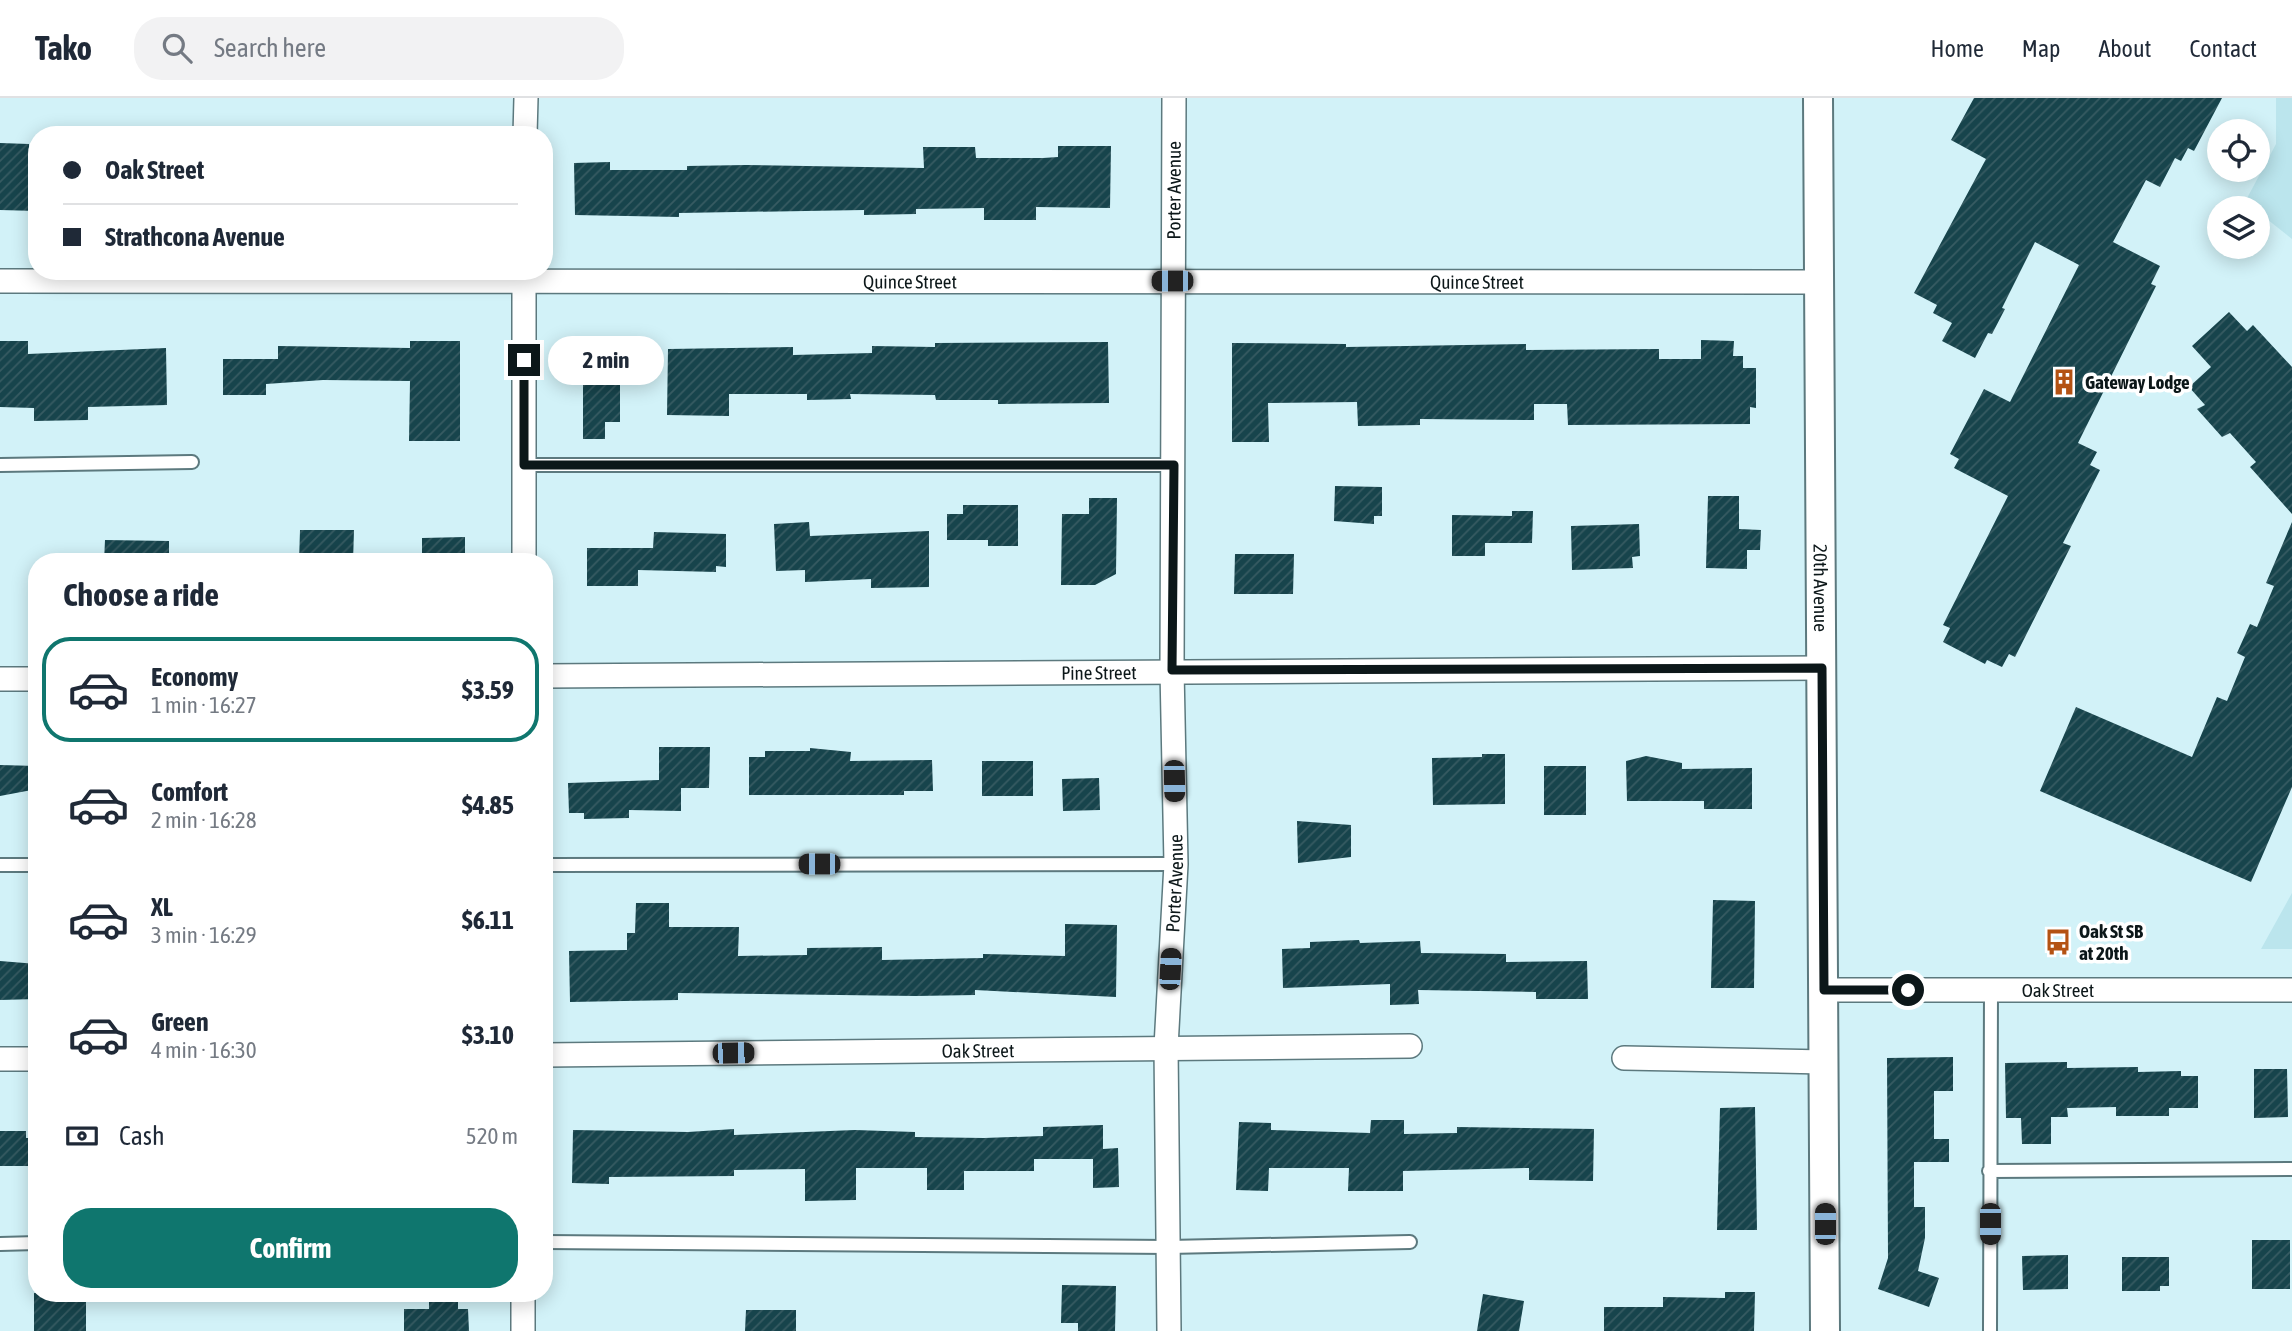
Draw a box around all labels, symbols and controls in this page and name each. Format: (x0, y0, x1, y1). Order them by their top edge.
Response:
search box (134, 17, 624, 80)
text: Tako (35, 29, 92, 67)
icon: search (158, 29, 196, 67)
text: Search here (214, 33, 326, 63)
text: Home (1930, 35, 1984, 62)
text: Map (2022, 35, 2060, 62)
text: About (2098, 35, 2151, 62)
text: Contact (2189, 35, 2257, 62)
map controls (2207, 119, 2270, 259)
button: locate (2207, 119, 2270, 182)
street label: Porter Avenue (1163, 141, 1185, 240)
text: Oak Street (105, 155, 204, 185)
button: layers (2207, 196, 2270, 259)
text: Strathcona Avenue (105, 222, 285, 252)
street label: Quince Street (863, 270, 957, 293)
car (1152, 271, 1194, 292)
street label: Quince Street (1430, 271, 1524, 293)
callout: 2 min (548, 336, 664, 384)
route end (508, 344, 540, 376)
text: 2 min (583, 347, 629, 373)
building icon: Gateway Lodge (2049, 367, 2079, 397)
place label: Gateway Lodge (2085, 371, 2190, 393)
street label: 20th Avenue (1810, 544, 1832, 632)
text: Choose a ride (63, 576, 219, 613)
icon: car (67, 658, 130, 721)
street label: Pine Street (1061, 661, 1137, 684)
text: Economy (151, 662, 238, 692)
text: $3.59 (462, 675, 514, 705)
text: 1 min · 16:27 (151, 692, 257, 718)
car (1164, 760, 1185, 802)
icon: car (67, 773, 130, 836)
text: Comfort (151, 777, 228, 807)
text: $4.85 (462, 790, 514, 820)
text: 2 min · 16:28 (151, 807, 257, 833)
street label: Porter Avenue (1161, 834, 1187, 933)
car (799, 854, 841, 875)
icon: car (67, 888, 130, 951)
text: XL (151, 892, 173, 922)
text: $6.11 (462, 905, 514, 935)
place label: Oak St SB at 20th (2079, 920, 2143, 964)
text: 3 min · 16:29 (151, 922, 257, 948)
bus stop icon: Oak St SB at 20th (2043, 927, 2073, 957)
car (1159, 947, 1182, 991)
route start (1892, 974, 1924, 1006)
street label: Oak Street (2022, 979, 2094, 1001)
icon: car (67, 1003, 130, 1066)
text: Green (151, 1007, 209, 1037)
text: $3.10 (462, 1020, 514, 1050)
text: 4 min · 16:30 (151, 1037, 257, 1063)
street label: Oak Street (942, 1039, 1014, 1062)
car (712, 1042, 755, 1064)
icon: cash (63, 1117, 101, 1155)
text: Cash (119, 1121, 165, 1151)
text: 520 m (466, 1123, 518, 1149)
car (1815, 1203, 1836, 1245)
car (1980, 1203, 2001, 1245)
button: Confirm (63, 1208, 518, 1288)

